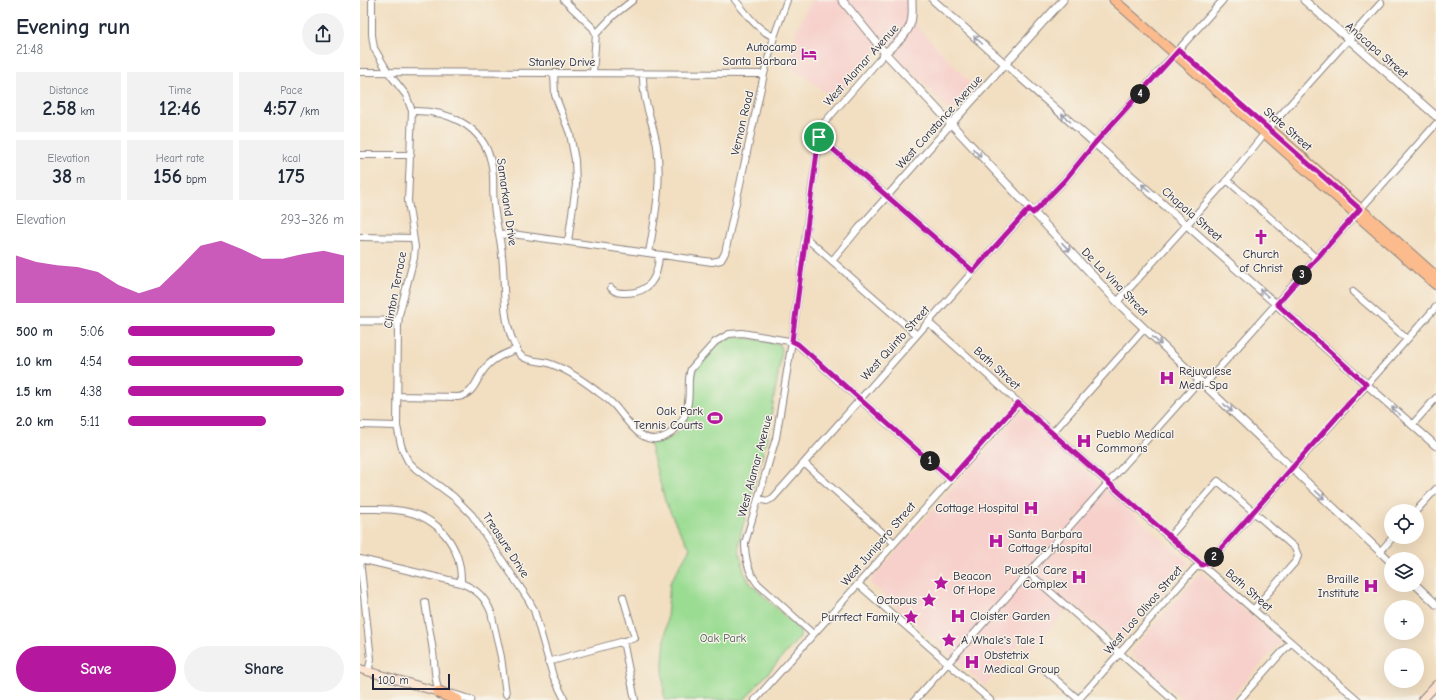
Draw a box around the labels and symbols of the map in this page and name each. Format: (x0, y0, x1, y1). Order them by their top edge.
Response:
street label: Anacapa Street (1343, 19, 1412, 81)
street label: West Alamar Avenue (821, 21, 901, 109)
one-way arrow (973, 35, 983, 45)
place label: Autocamp Santa Barbara (723, 40, 797, 68)
hotel icon: Autocamp Santa Barbara (800, 45, 818, 63)
street label: Stanley Drive (529, 55, 595, 69)
street label: West Constance Avenue (893, 72, 985, 172)
pin: 4 (1130, 84, 1150, 104)
street label: Vernon Road (728, 89, 756, 157)
street label: State Street (1261, 104, 1315, 154)
one-way arrow (1061, 113, 1071, 122)
pin (802, 120, 836, 154)
one-way arrow (972, 148, 982, 158)
street label: Samarkand Drive (494, 157, 520, 247)
one-way arrow (1141, 184, 1151, 193)
street label: Chapala Street (1159, 184, 1225, 244)
church icon: Church of Christ (1252, 228, 1270, 246)
one-way arrow (1061, 242, 1070, 252)
street label: De La Vina Street (1079, 245, 1152, 319)
place label: Church of Christ (1239, 247, 1283, 275)
street label: Clinton Terrace (381, 250, 409, 330)
pin: 3 (1292, 265, 1312, 285)
one-way arrow (1259, 288, 1269, 298)
street label: West Quinto Street (858, 302, 933, 383)
one-way arrow (1152, 336, 1162, 345)
street label: Bath Street (971, 344, 1023, 393)
place label: Rejuvalese Medi-Spa (1179, 364, 1232, 392)
hospital icon: Rejuvalese Medi-Spa (1158, 369, 1176, 387)
one-way arrow (1223, 403, 1233, 413)
place label: Oak Park Tennis Courts (634, 404, 703, 432)
one-way arrow (1391, 406, 1401, 416)
sports icon: Oak Park Tennis Courts (706, 409, 724, 427)
street label: West Alamar Avenue (735, 413, 775, 519)
place label: Pueblo Medical Commons (1096, 427, 1174, 455)
hospital icon: Pueblo Medical Commons (1075, 432, 1093, 450)
pin: 1 (920, 451, 940, 471)
one-way arrow (1315, 490, 1325, 499)
street label: West Junipero Street (838, 499, 919, 589)
hospital icon: Cottage Hospital (1022, 499, 1040, 517)
place label: Cottage Hospital (935, 501, 1019, 515)
street label: Treasure Drive (480, 510, 532, 580)
place label: Santa Barbara Cottage Hospital (1008, 527, 1092, 555)
hospital icon: Santa Barbara Cottage Hospital (987, 532, 1005, 550)
pin: 2 (1204, 547, 1224, 567)
place label: Pueblo Care Complex (1005, 563, 1067, 591)
street label: West Los Olivos Street (1101, 563, 1185, 657)
street label: Bath Street (1223, 566, 1276, 615)
hospital icon: Pueblo Care Complex (1070, 568, 1088, 586)
place label: Beacon Of Hope (953, 569, 995, 597)
place label: Braille Institute (1318, 572, 1359, 600)
place icon: Beacon Of Hope (932, 574, 950, 592)
hospital icon: Braille Institute (1362, 577, 1380, 595)
place icon: Octopus (920, 591, 938, 609)
place label: Octopus (877, 593, 917, 607)
hospital icon: Cloister Garden (949, 607, 967, 625)
place icon: Purrfect Family (902, 608, 920, 626)
place label: Cloister Garden (970, 609, 1050, 623)
place label: Purrfect Family (821, 610, 900, 624)
park label: Oak Park (700, 631, 747, 645)
place icon: A Whale's Tale I (940, 631, 958, 649)
place label: A Whale's Tale I (961, 633, 1044, 647)
place label: Obstetrix Medical Group (984, 648, 1060, 676)
hospital icon: Obstetrix Medical Group (963, 653, 981, 671)
scale bar (372, 672, 450, 691)

